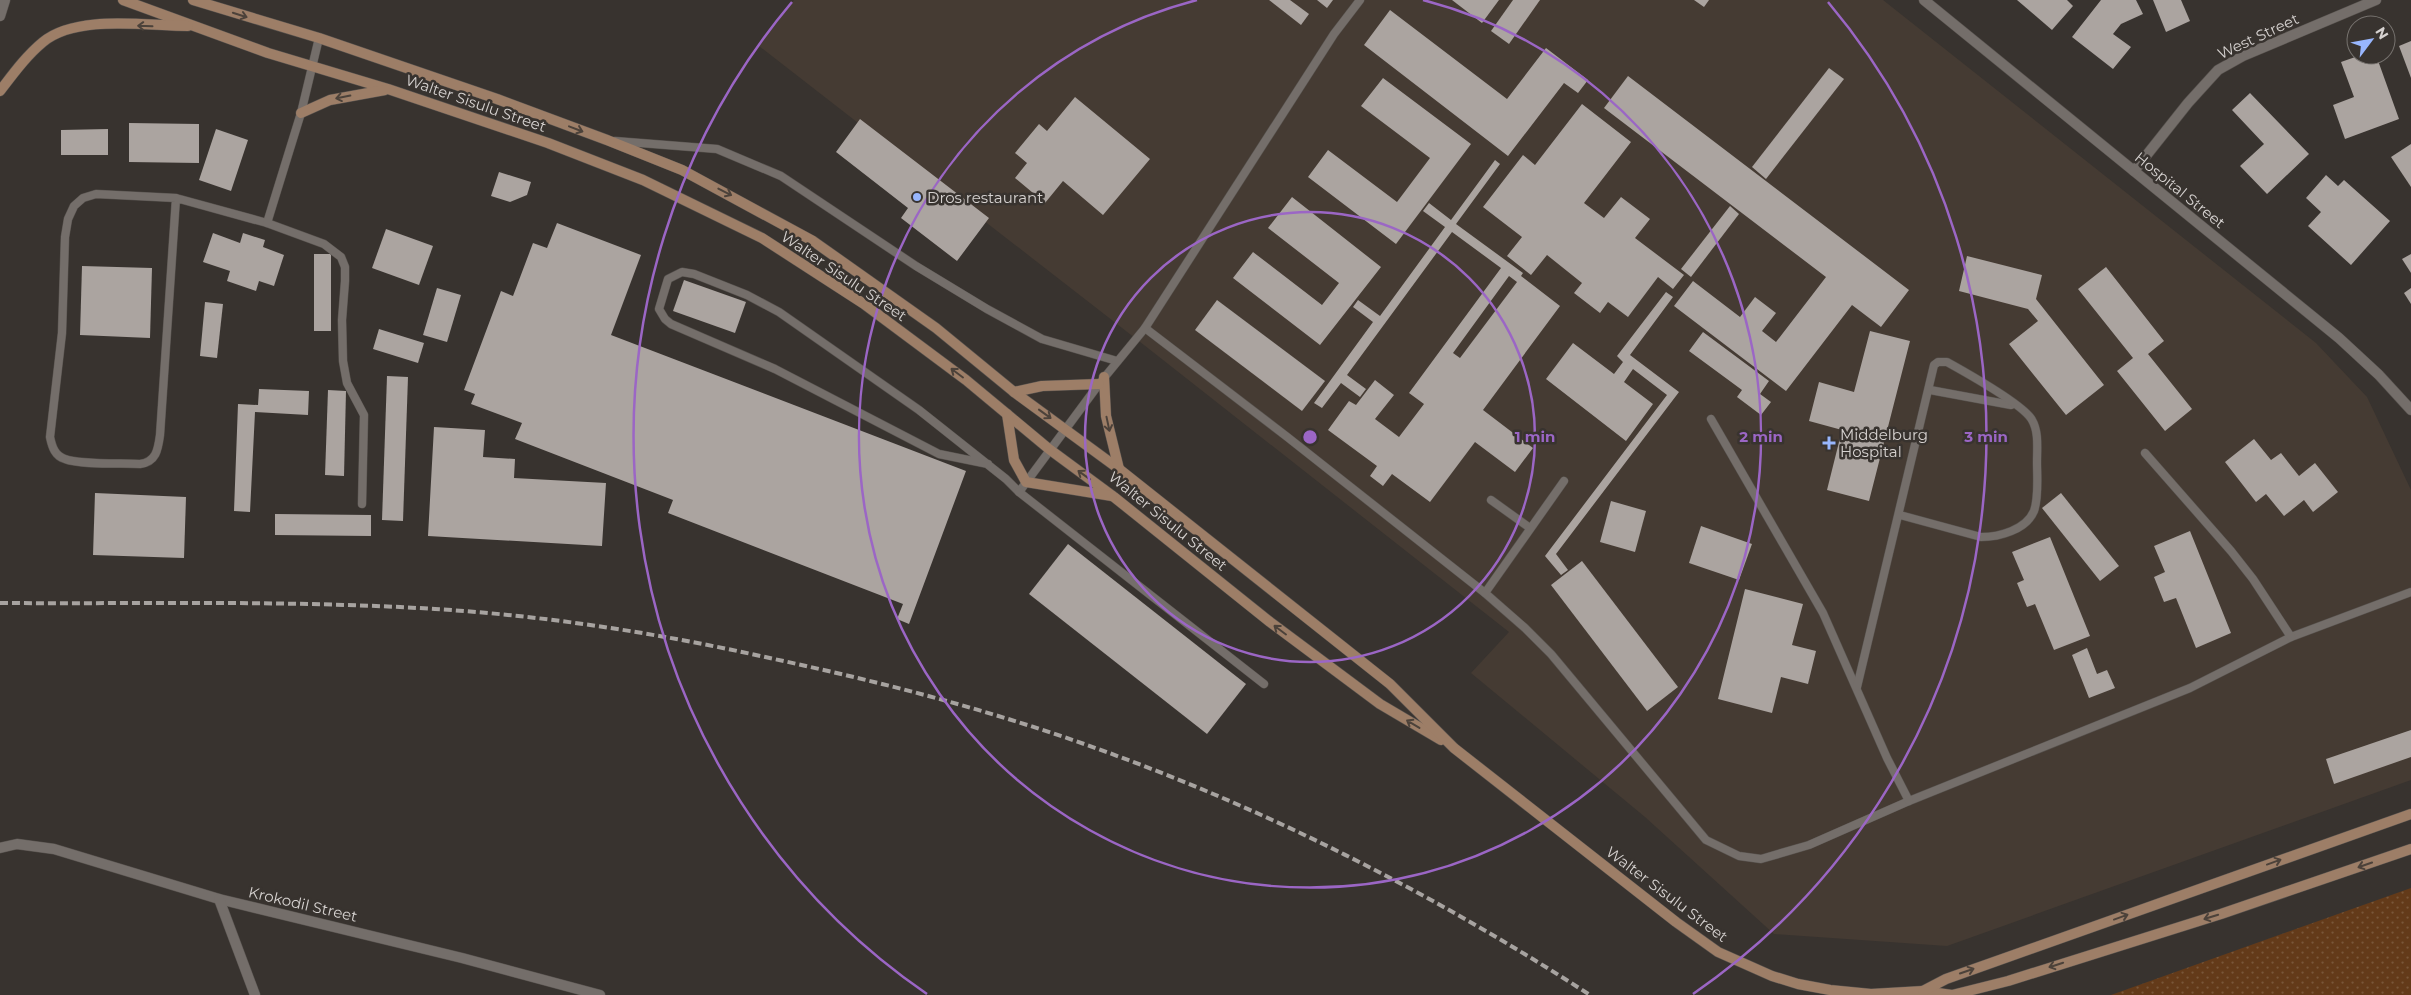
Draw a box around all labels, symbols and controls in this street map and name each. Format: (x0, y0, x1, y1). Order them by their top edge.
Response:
street label: West Street (2214, 9, 2302, 63)
one-way arrow (231, 11, 247, 20)
north arrow (2346, 15, 2396, 65)
one-way arrow (138, 21, 154, 31)
text: N (2371, 24, 2393, 43)
street label: Walter Sisulu Street (403, 70, 549, 136)
one-way arrow (336, 93, 352, 103)
one-way arrow (568, 125, 583, 134)
street label: Hospital Street (2131, 148, 2229, 232)
one-way arrow (717, 188, 732, 197)
place label: Dros restaurant (927, 188, 1043, 207)
marker: Dros restaurant (911, 191, 923, 203)
street label: Walter Sisulu Street (778, 227, 910, 325)
one-way arrow (951, 368, 964, 379)
one-way arrow (1038, 409, 1052, 419)
one-way arrow (1104, 415, 1113, 431)
place label: Middelburg Hospital (1840, 425, 1928, 461)
text: 1 min (1515, 427, 1555, 446)
text: 2 min (1739, 427, 1783, 446)
text: 3 min (1963, 427, 2008, 446)
centre of rings (1301, 428, 1319, 446)
marker: Middelburg Hospital (1822, 436, 1836, 450)
street label: Walter Sisulu Street (1105, 467, 1231, 575)
one-way arrow (1078, 469, 1091, 480)
one-way arrow (1273, 625, 1287, 635)
one-way arrow (1406, 718, 1420, 728)
street label: Walter Sisulu Street (1602, 842, 1732, 946)
one-way arrow (2265, 857, 2281, 866)
one-way arrow (2358, 861, 2373, 870)
street label: Krokodil Street (247, 882, 359, 926)
one-way arrow (2112, 912, 2128, 921)
one-way arrow (2203, 913, 2219, 923)
one-way arrow (2048, 961, 2064, 970)
one-way arrow (1959, 966, 1975, 975)

